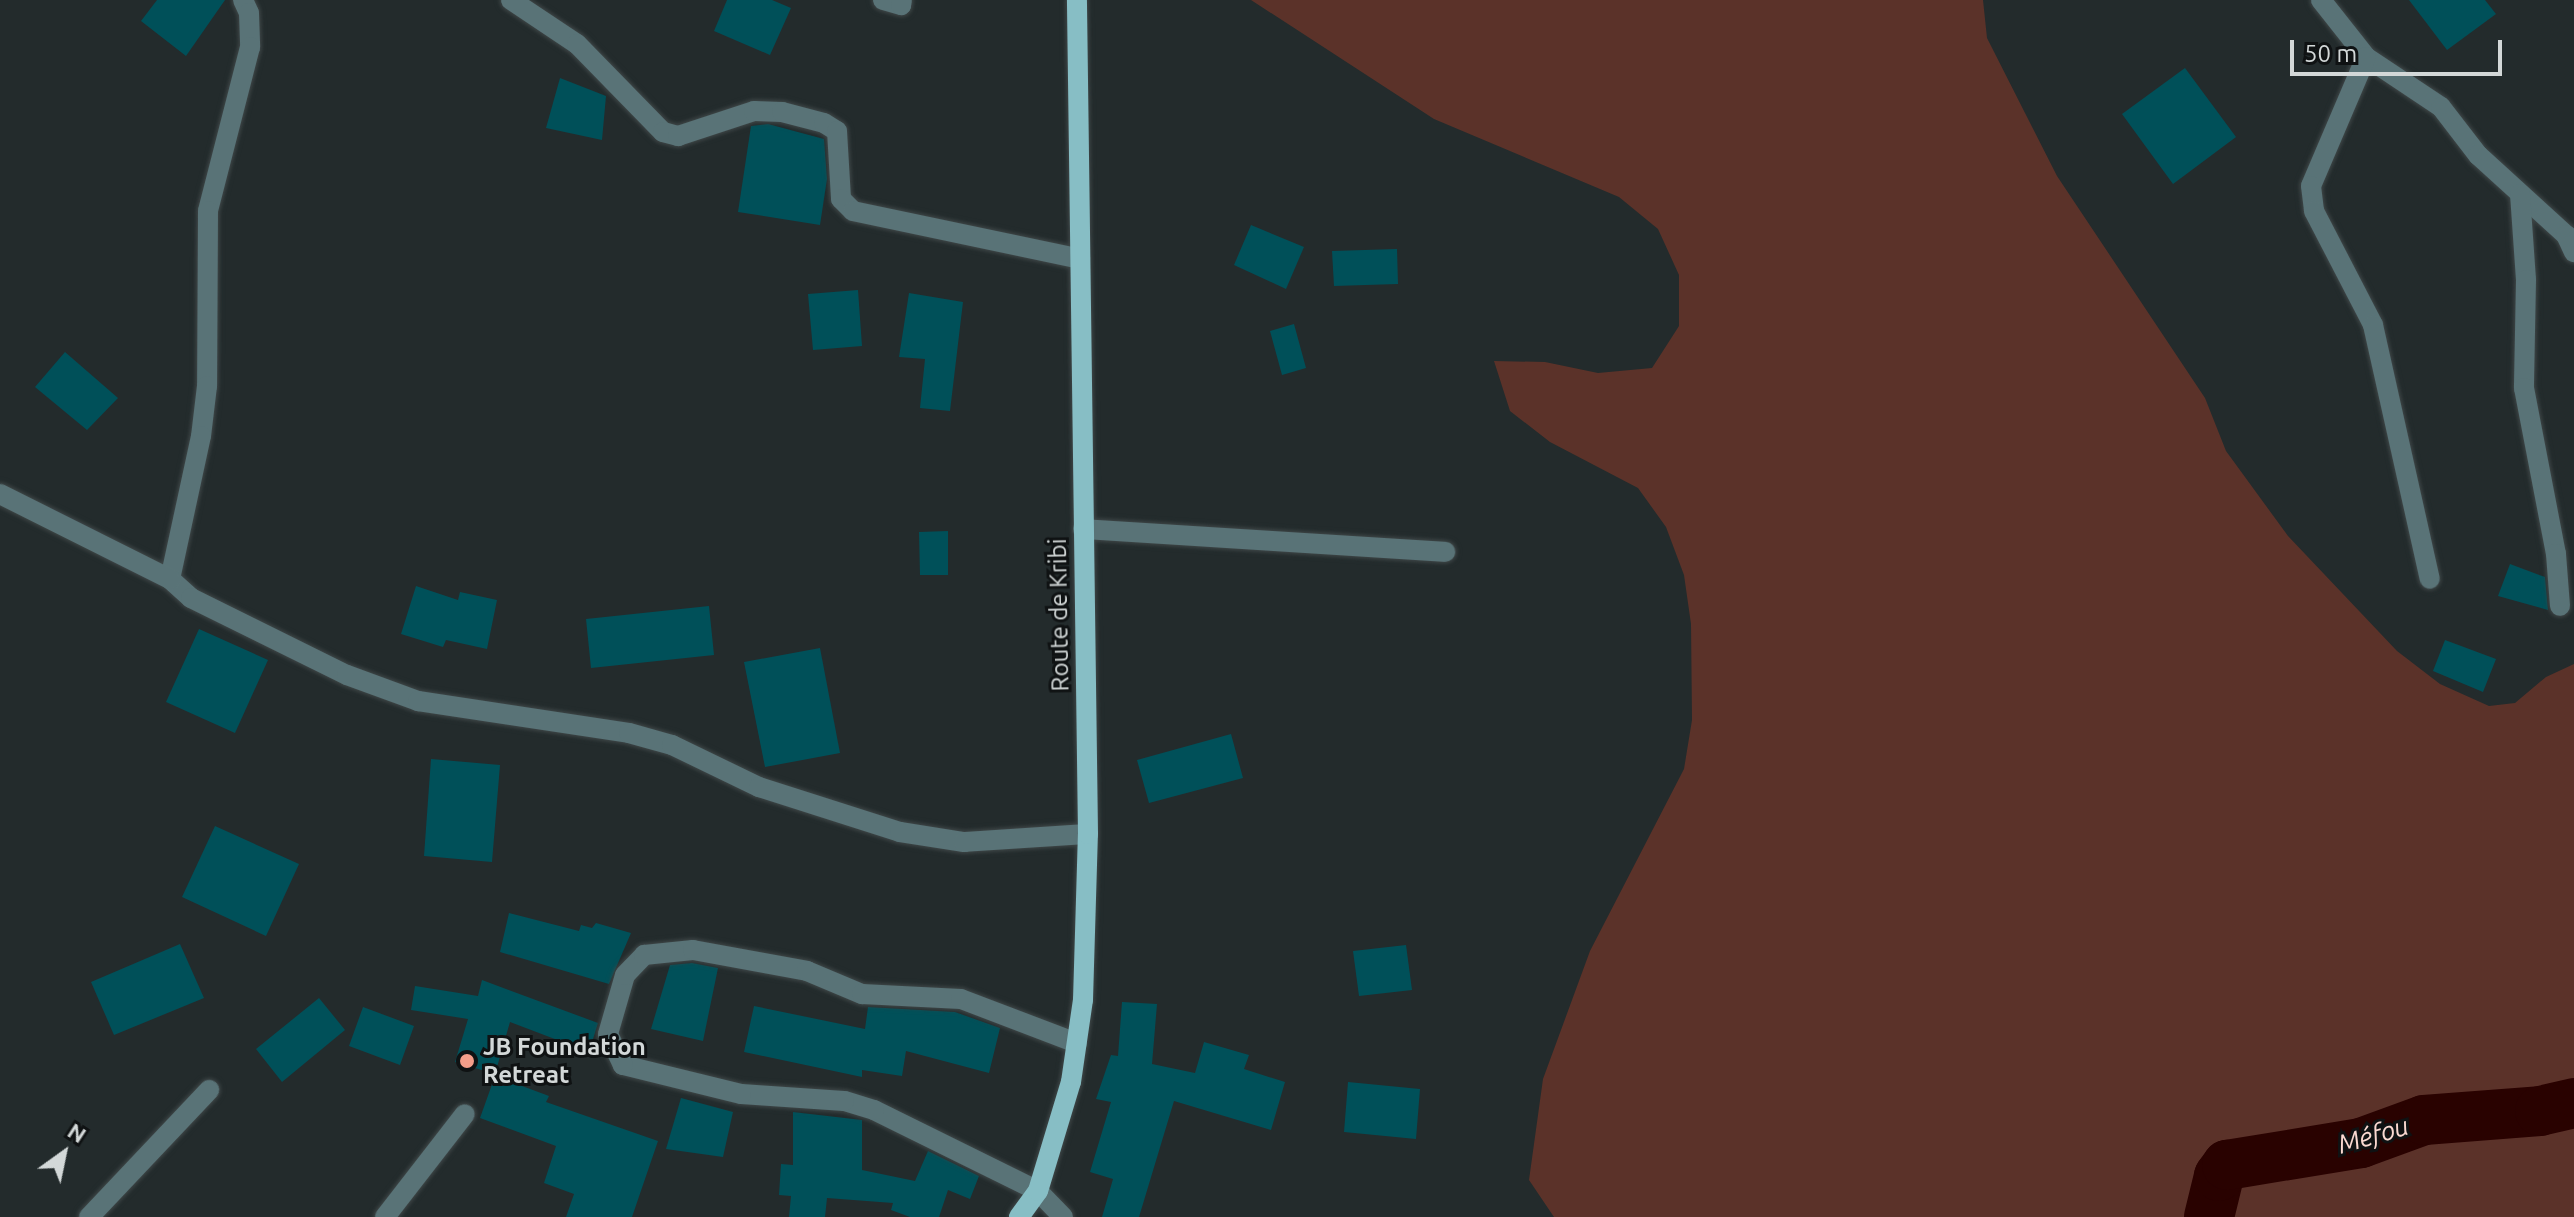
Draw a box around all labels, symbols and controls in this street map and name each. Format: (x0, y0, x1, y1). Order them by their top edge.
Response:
scale bar (2294, 24, 2506, 74)
text: 50 m (2304, 40, 2357, 67)
street label: Route de Kribi (1043, 538, 1075, 692)
place label: JB Foundation Retreat (483, 1033, 646, 1089)
marker: JB Foundation Retreat (458, 1052, 476, 1070)
water label: Méfou (2334, 1110, 2412, 1160)
north arrow (24, 1113, 104, 1193)
text: N (64, 1117, 91, 1147)

